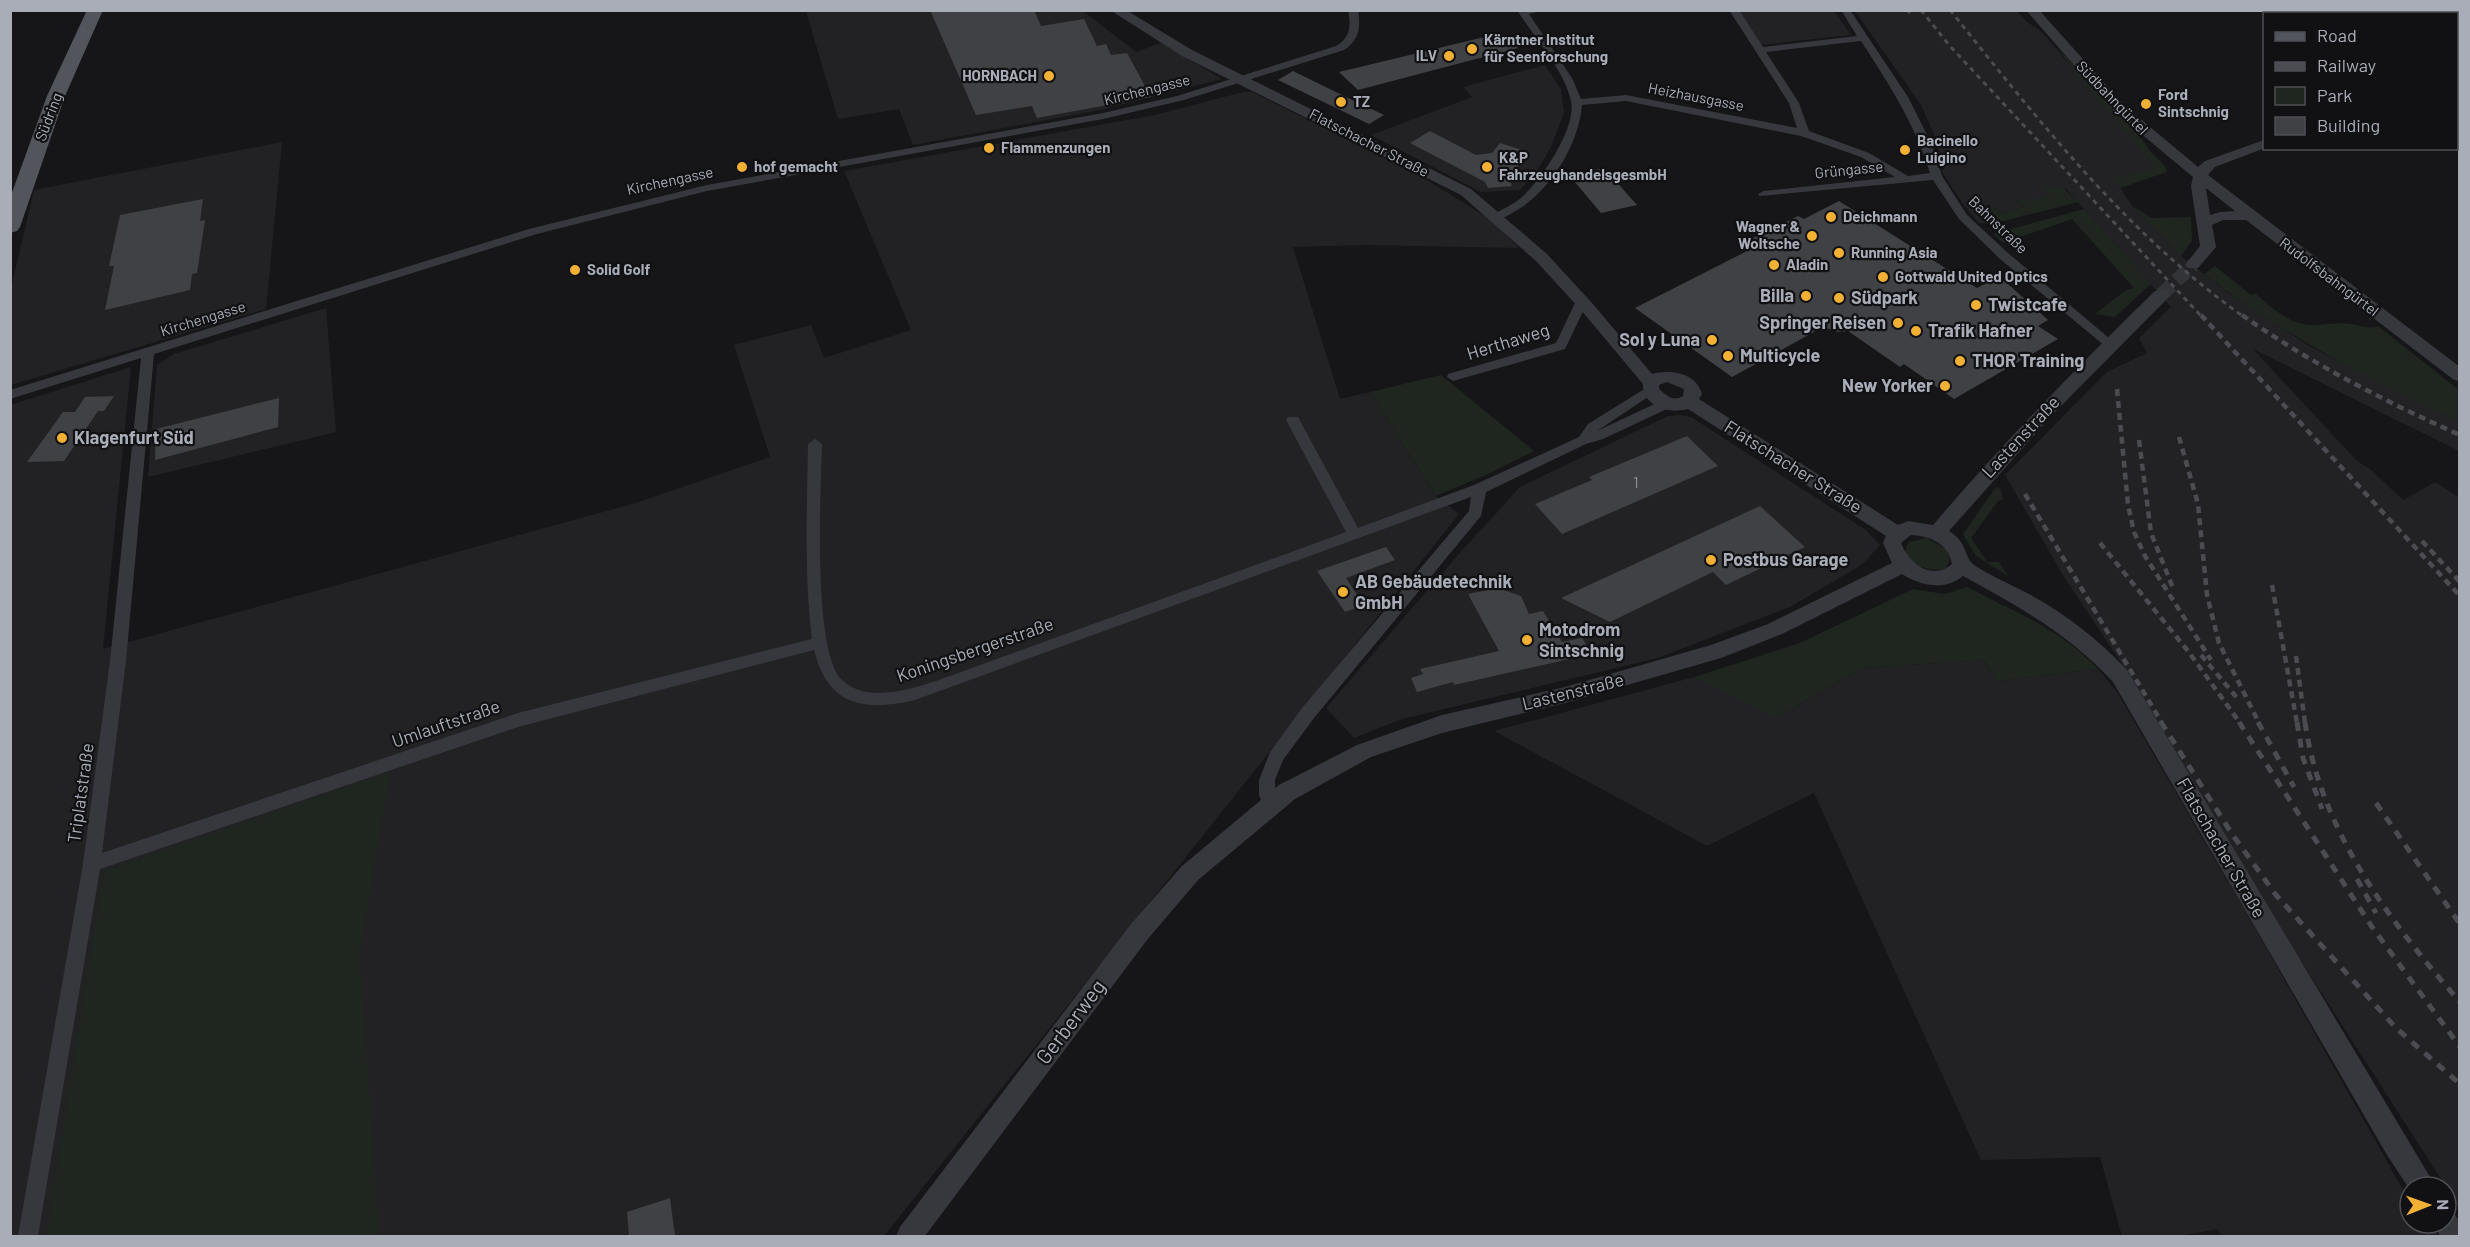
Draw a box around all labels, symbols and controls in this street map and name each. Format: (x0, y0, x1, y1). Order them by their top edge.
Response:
legend (2263, 12, 2458, 150)
text: Road (2317, 24, 2357, 46)
place label: Kärntner Institut für Seenforschung (1484, 30, 1608, 65)
marker: Kärntner Institut für Seenforschung (1465, 42, 1479, 56)
place label: ILV (1416, 46, 1437, 64)
marker: ILV (1442, 49, 1456, 63)
text: Railway (2317, 54, 2376, 76)
street label: Südbahngürtel (2073, 57, 2152, 138)
place label: HORNBACH (962, 66, 1037, 84)
marker: HORNBACH (1042, 69, 1056, 83)
street label: Kirchengasse (1102, 70, 1192, 108)
street label: Heizhausgasse (1647, 78, 1746, 114)
text: Park (2317, 84, 2352, 106)
place label: Ford Sintschnig (2158, 85, 2229, 120)
street label: Südring (31, 90, 66, 143)
place label: TZ (1353, 92, 1370, 110)
marker: TZ (1334, 95, 1348, 109)
marker: Ford Sintschnig (2139, 97, 2153, 111)
street label: Flatschacher Straße (1307, 104, 1432, 180)
text: Building (2317, 114, 2380, 136)
place label: Bacinello Luigino (1917, 131, 1978, 166)
place label: Flammenzungen (1001, 138, 1110, 156)
marker: Flammenzungen (982, 141, 996, 155)
marker: Bacinello Luigino (1898, 143, 1912, 157)
place label: K&P FahrzeughandelsgesmbH (1499, 148, 1667, 183)
street label: Grüngasse (1814, 156, 1884, 182)
place label: hof gemacht (754, 157, 838, 175)
marker: hof gemacht (735, 160, 749, 174)
marker: K&P FahrzeughandelsgesmbH (1480, 160, 1494, 174)
street label: Kirchengasse (625, 162, 715, 198)
street label: Bahnstraße (1965, 192, 2032, 257)
place label: Deichmann (1843, 207, 1917, 225)
marker: Deichmann (1824, 210, 1838, 224)
place label: Wagner & Woltsche (1736, 217, 1800, 252)
marker: Wagner & Woltsche (1805, 229, 1819, 243)
street label: Rudolfsbahngürtel (2276, 233, 2383, 319)
place label: Running Asia (1851, 243, 1938, 261)
marker: Running Asia (1832, 246, 1846, 260)
place label: Aladin (1786, 255, 1828, 273)
marker: Aladin (1767, 258, 1781, 272)
place label: Solid Golf (587, 260, 650, 278)
marker: Solid Golf (568, 263, 582, 277)
place label: Gottwald United Optics (1895, 267, 2048, 285)
marker: Gottwald United Optics (1876, 270, 1890, 284)
place label: Billa (1760, 284, 1794, 306)
place label: Südpark (1851, 286, 1918, 308)
marker: Billa (1799, 289, 1813, 303)
marker: Südpark (1832, 291, 1846, 305)
place label: Twistcafe (1988, 293, 2067, 315)
street label: Kirchengasse (158, 297, 247, 340)
marker: Twistcafe (1969, 298, 1983, 312)
place label: Springer Reisen (1759, 311, 1886, 333)
marker: Springer Reisen (1891, 316, 1905, 330)
street label: Herthaweg (1464, 318, 1552, 364)
place label: Trafik Hafner (1928, 319, 2033, 341)
marker: Trafik Hafner (1909, 324, 1923, 338)
place label: Sol y Luna (1619, 328, 1700, 350)
marker: Sol y Luna (1705, 333, 1719, 347)
place label: Multicycle (1740, 344, 1820, 366)
marker: Multicycle (1721, 349, 1735, 363)
place label: THOR Training (1972, 349, 2084, 371)
marker: THOR Training (1953, 354, 1967, 368)
place label: New Yorker (1842, 374, 1933, 396)
marker: New Yorker (1938, 379, 1952, 393)
street label: Lastenstraße (1977, 391, 2064, 482)
street label: Flatschacher Straße (1721, 415, 1866, 517)
place label: Klagenfurt Süd (74, 426, 194, 448)
marker: Klagenfurt Süd (55, 431, 69, 445)
house number: 1 (1633, 473, 1639, 491)
place label: Postbus Garage (1723, 548, 1849, 570)
marker: Postbus Garage (1704, 553, 1718, 567)
place label: AB Gebäudetechnik GmbH (1355, 570, 1512, 613)
marker: AB Gebäudetechnik GmbH (1336, 585, 1350, 599)
street label: Koningsbergerstraße (893, 612, 1056, 686)
place label: Motodrom Sintschnig (1539, 618, 1624, 661)
marker: Motodrom Sintschnig (1520, 633, 1534, 647)
street label: Lastenstraße (1520, 668, 1626, 714)
street label: Umlauftstraße (389, 694, 503, 752)
street label: Triplatstraße (62, 741, 98, 844)
street label: Flatschacher Straße (2173, 774, 2271, 921)
street label: Gerberweg (1030, 974, 1110, 1068)
north arrow (2398, 1175, 2458, 1235)
text: N (2434, 1199, 2453, 1210)

